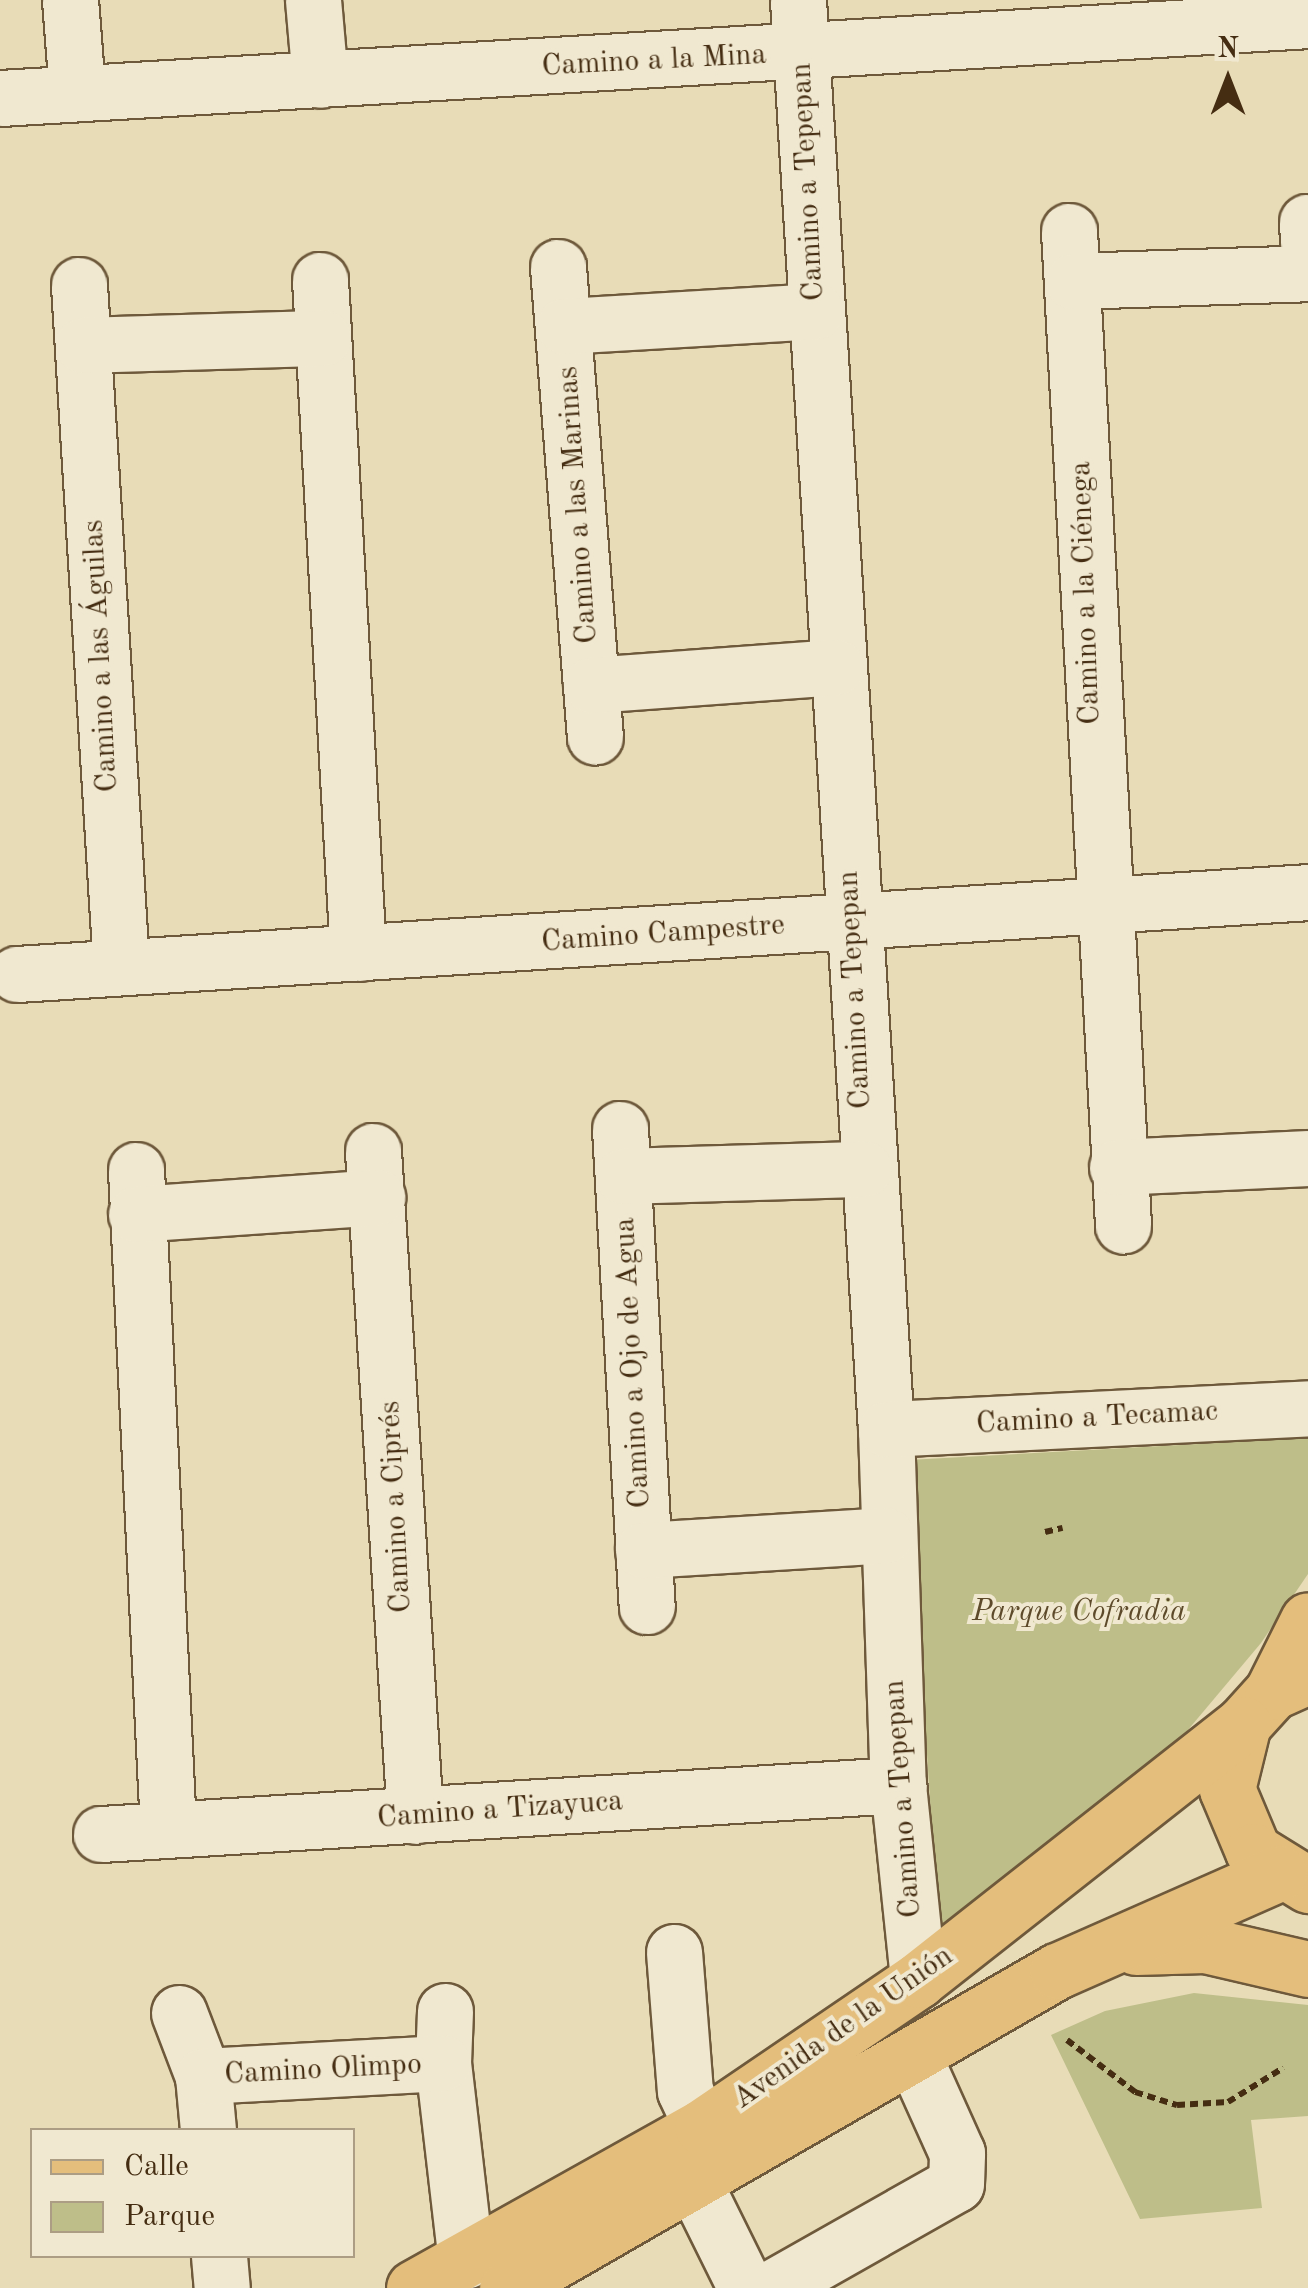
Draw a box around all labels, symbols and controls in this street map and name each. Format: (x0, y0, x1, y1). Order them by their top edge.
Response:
north arrow (1178, 30, 1278, 130)
text: N (1217, 36, 1239, 64)
street label: Camino a la Mina (541, 37, 767, 85)
street label: Camino a Tepepan (784, 62, 832, 302)
street label: Camino a las Marinas (550, 365, 606, 645)
street label: Camino a la Ciénega (1063, 461, 1109, 725)
street label: Camino a las Águilas (76, 519, 126, 793)
street label: Camino a Tepepan (831, 870, 879, 1110)
street label: Camino Campestre (540, 908, 786, 960)
street label: Camino a Ojo de Agua (607, 1217, 659, 1509)
street label: Camino a Tecamac (975, 1394, 1219, 1442)
street label: Camino a Ciprés (372, 1400, 420, 1614)
park label: Parque Cofradia (972, 1594, 1186, 1630)
street label: Camino a Tepepan (877, 1679, 929, 1919)
street label: Camino a Tizayuca (376, 1783, 624, 1837)
street label: Avenida de la Unión (726, 1939, 960, 2117)
street label: Camino Olimpo (223, 2047, 423, 2093)
legend (30, 2128, 355, 2258)
text: Calle (124, 2152, 189, 2182)
text: Parque (124, 2202, 215, 2232)

